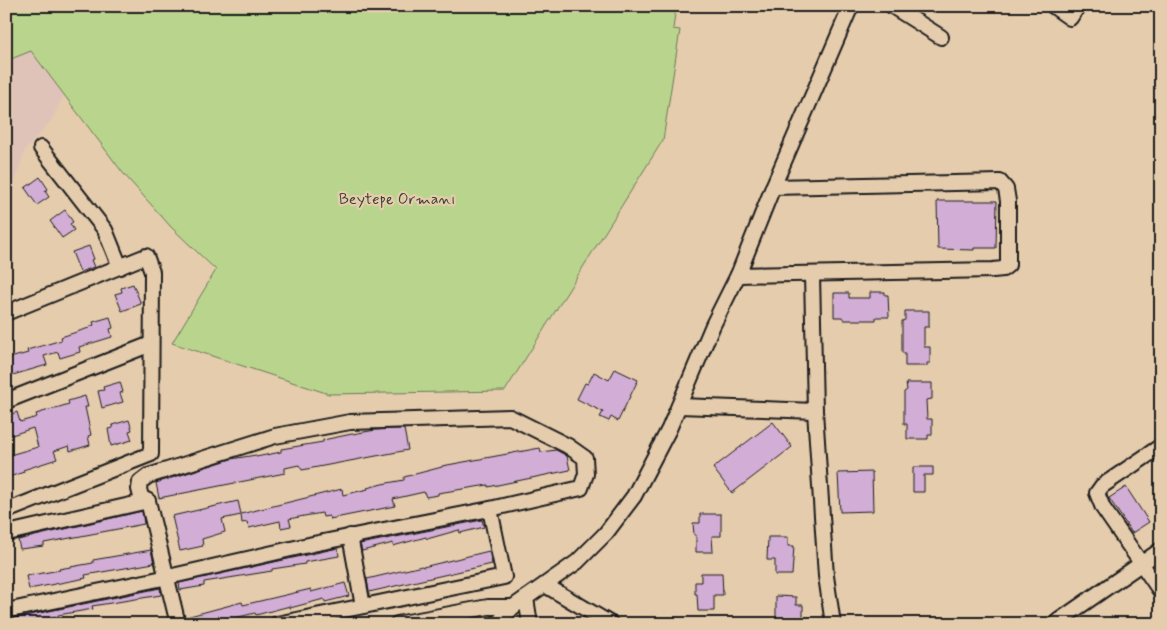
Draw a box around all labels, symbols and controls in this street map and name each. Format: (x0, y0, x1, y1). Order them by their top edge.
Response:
park label: Beytepe Ormanı (339, 189, 455, 210)

